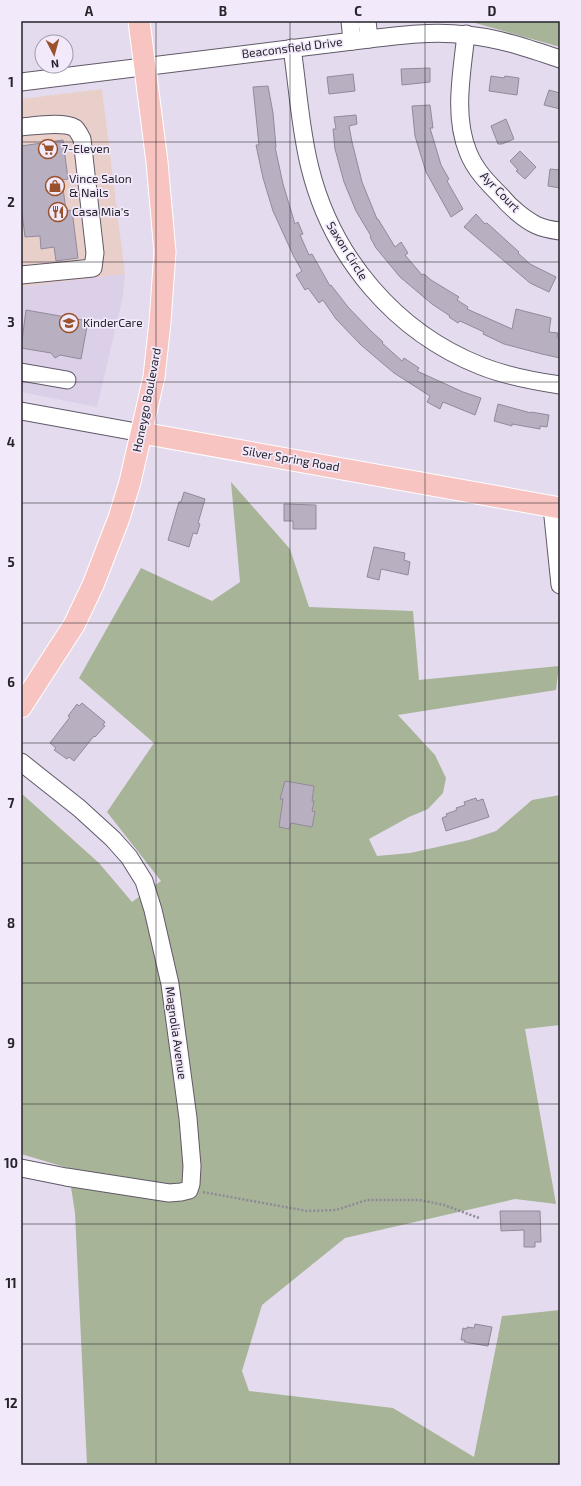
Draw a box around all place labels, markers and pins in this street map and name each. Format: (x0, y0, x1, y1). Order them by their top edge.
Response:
supermarket icon: 7-Eleven (37, 138, 59, 160)
place label: 7-Eleven (62, 141, 110, 155)
place label: Vince Salon & Nails (69, 171, 132, 199)
shop icon: Vince Salon & Nails (44, 175, 66, 197)
restaurant icon: Casa Mia's (47, 201, 69, 223)
place label: Casa Mia's (72, 204, 129, 218)
school or university icon: KinderCare (58, 312, 80, 334)
place label: KinderCare (83, 315, 143, 329)

